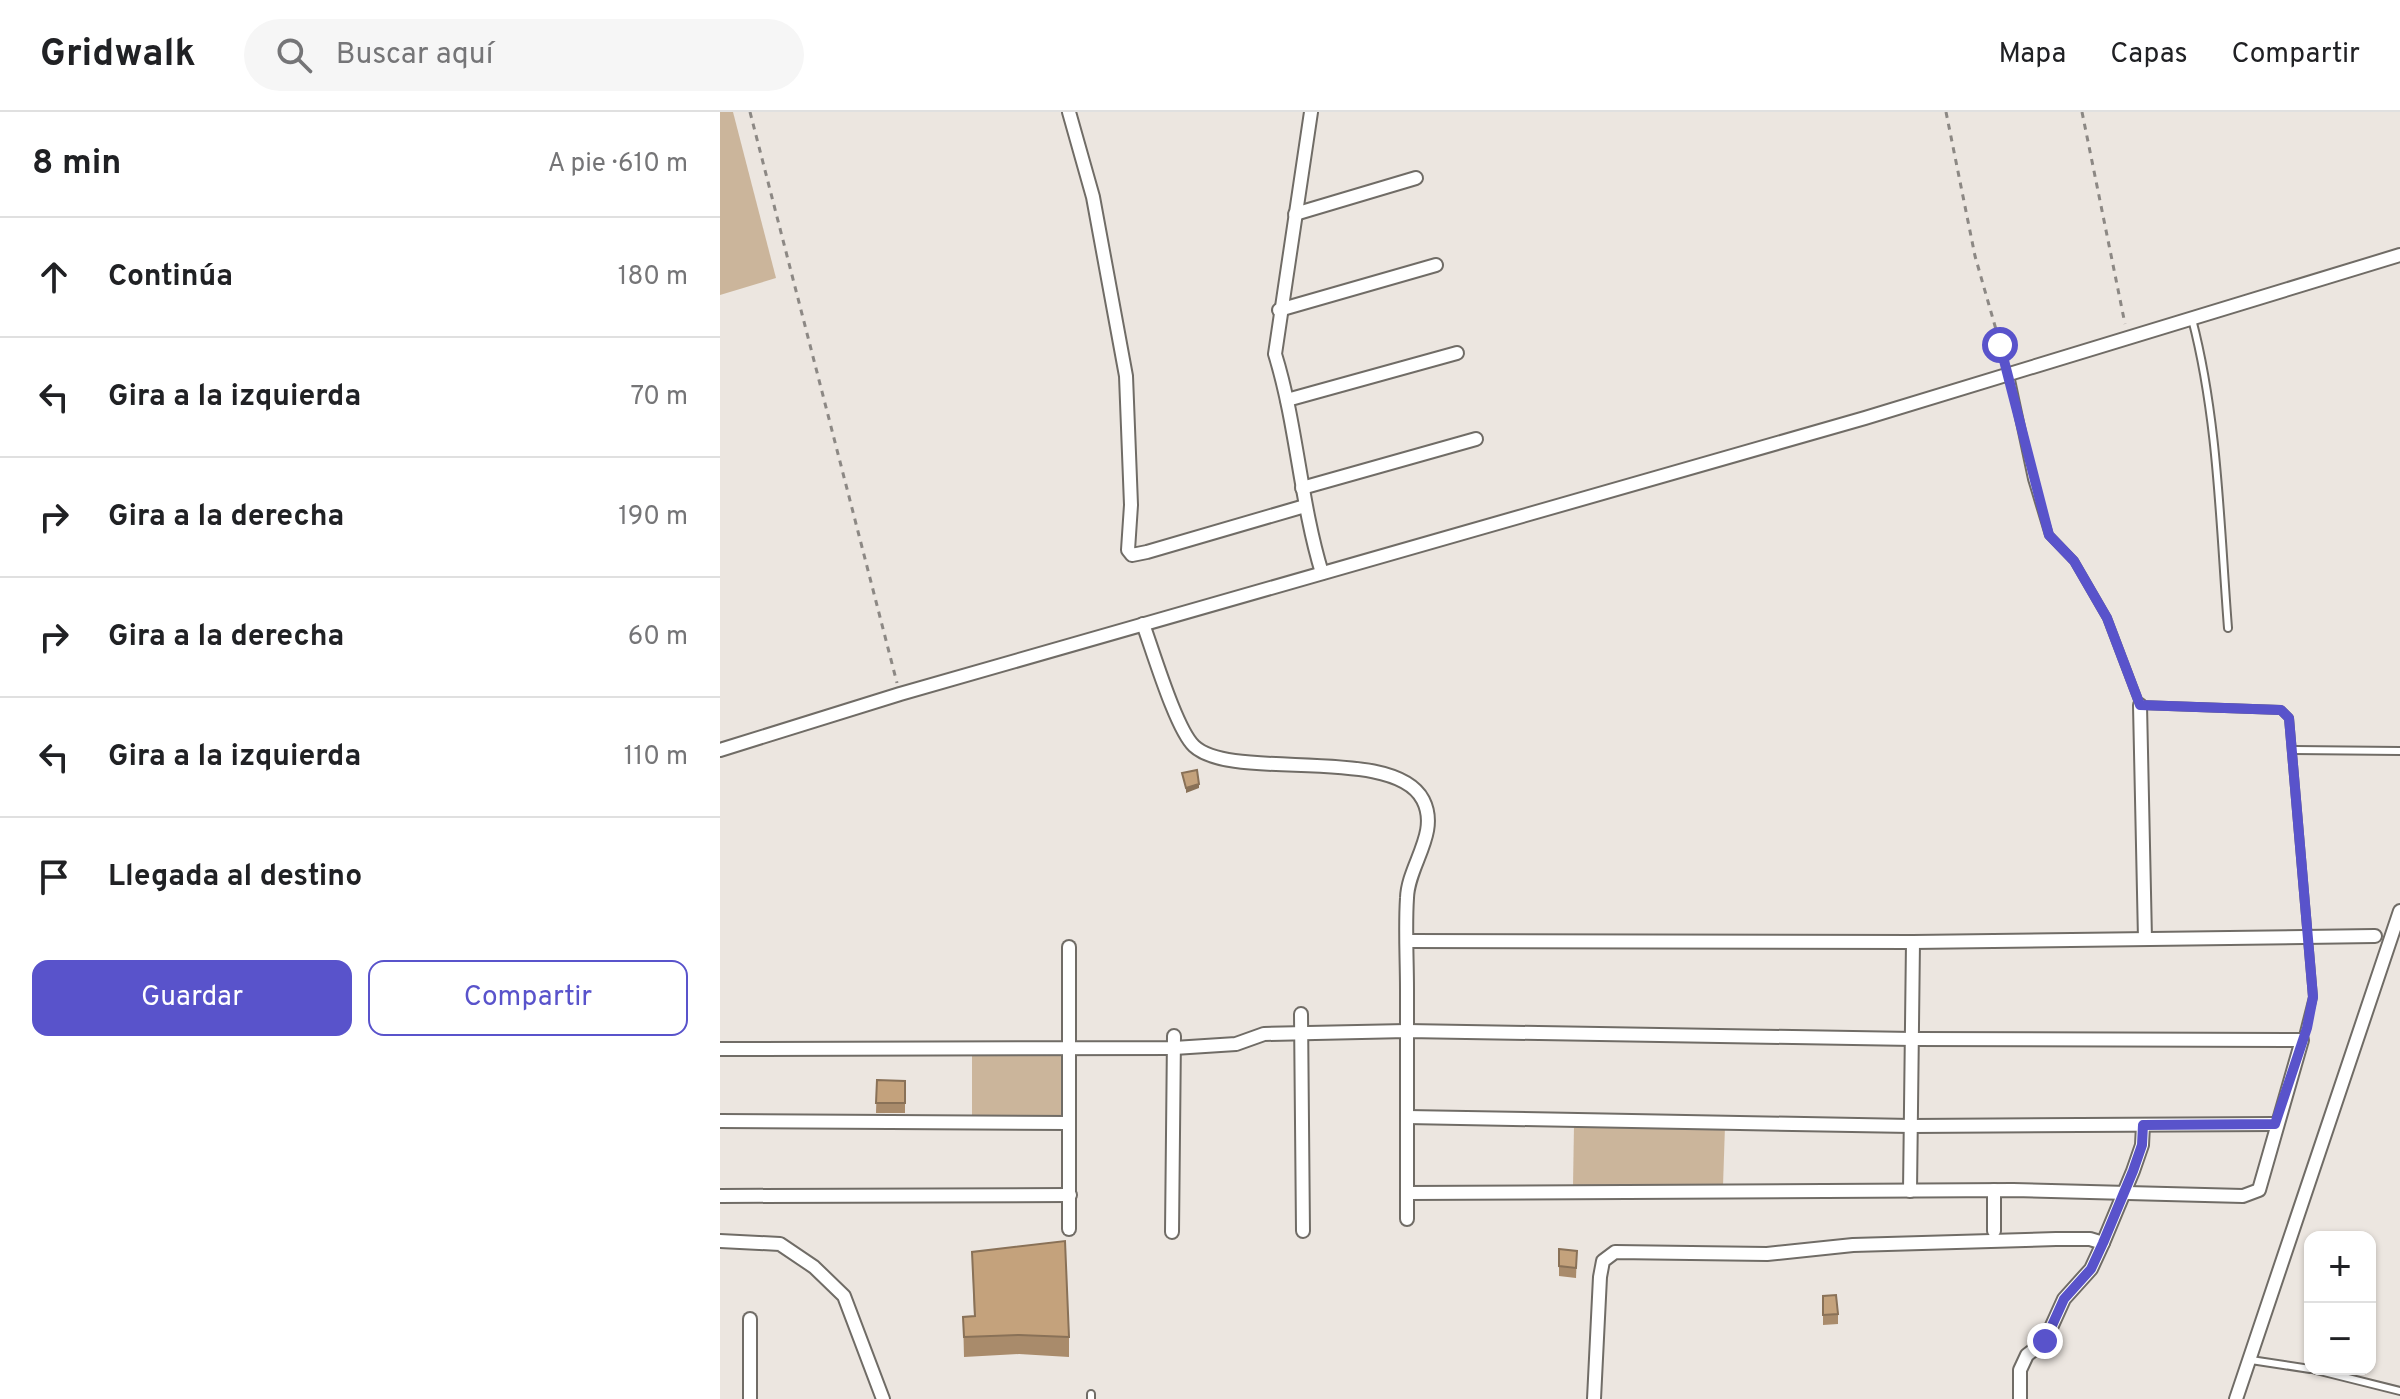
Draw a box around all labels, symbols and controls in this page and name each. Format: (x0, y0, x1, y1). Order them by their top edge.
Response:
search box (244, 19, 804, 91)
text: Gridwalk (40, 31, 196, 80)
icon: search (272, 33, 316, 77)
text: Buscar aquí (336, 37, 493, 74)
text: Mapa (1999, 37, 2066, 73)
text: Capas (2110, 37, 2188, 73)
text: Compartir (2232, 37, 2360, 73)
text: 8 min (32, 143, 121, 186)
text: A pie · 610 m (548, 148, 688, 181)
icon: ahead (32, 255, 76, 299)
text: Continúa (108, 259, 233, 296)
text: 180 m (618, 261, 688, 294)
route start (1982, 327, 2018, 363)
icon: left (32, 375, 76, 419)
text: Gira a la izquierda (108, 379, 361, 416)
text: 70 m (630, 381, 688, 414)
icon: right (32, 495, 76, 539)
text: Gira a la derecha (108, 499, 344, 536)
text: 190 m (618, 501, 688, 534)
icon: right (32, 615, 76, 659)
text: Gira a la derecha (108, 619, 344, 656)
text: 60 m (628, 621, 688, 654)
icon: left (32, 735, 76, 779)
text: Gira a la izquierda (108, 739, 361, 776)
text: 110 m (624, 741, 688, 774)
icon: arrive (32, 855, 76, 899)
text: Llegada al destino (108, 859, 362, 896)
button: Guardar (32, 960, 352, 1036)
button: Compartir (368, 960, 688, 1036)
map controls (2304, 1231, 2376, 1375)
button: + (2304, 1231, 2376, 1303)
button: − (2304, 1303, 2376, 1375)
route end (2027, 1323, 2063, 1359)

